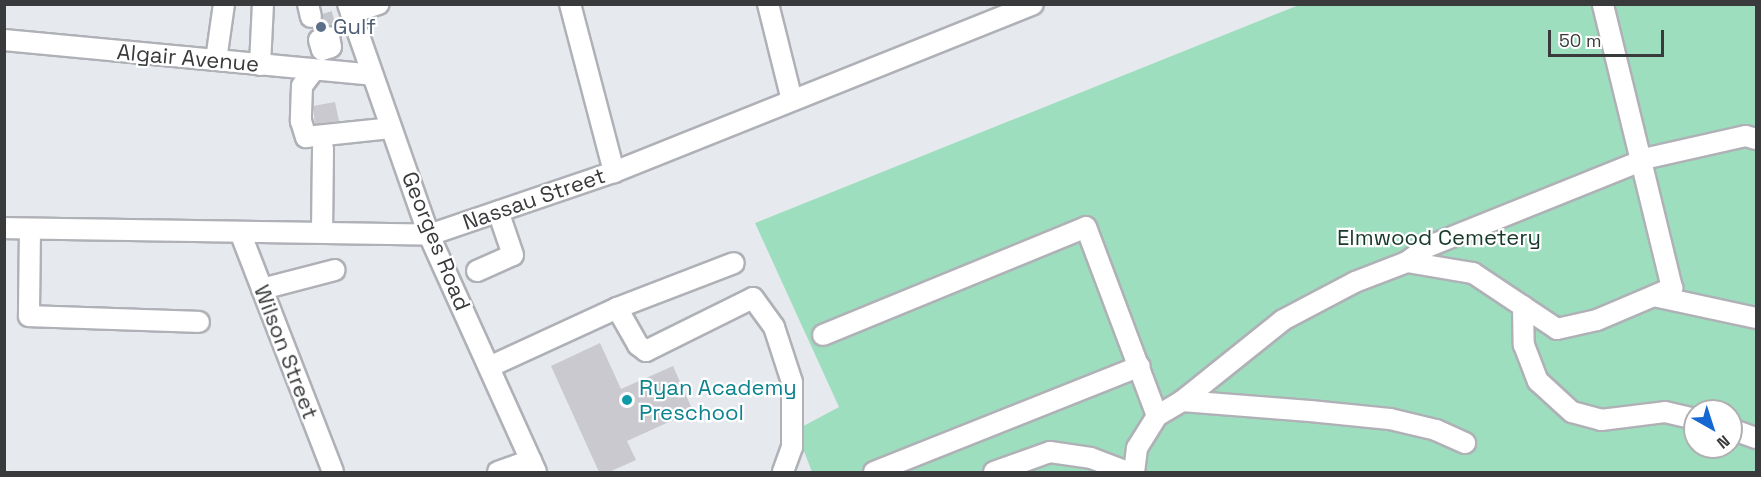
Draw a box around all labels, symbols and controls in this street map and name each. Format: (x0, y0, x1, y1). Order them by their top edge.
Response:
place label: Gulf (333, 14, 376, 40)
scale bar (1551, 18, 1666, 56)
marker: Gulf (314, 20, 328, 34)
text: 50 m (1559, 29, 1601, 52)
street label: Algair Avenue (116, 39, 260, 77)
street label: Nassau Street (459, 162, 609, 236)
street label: Georges Road (396, 168, 476, 314)
park label: Elmwood Cemetery (1337, 225, 1541, 251)
street label: Wilson Street (248, 281, 324, 423)
place label: Ryan Academy Preschool (639, 374, 797, 426)
marker: Ryan Academy Preschool (620, 393, 634, 407)
north arrow (1683, 399, 1743, 459)
text: N (1713, 430, 1734, 453)

